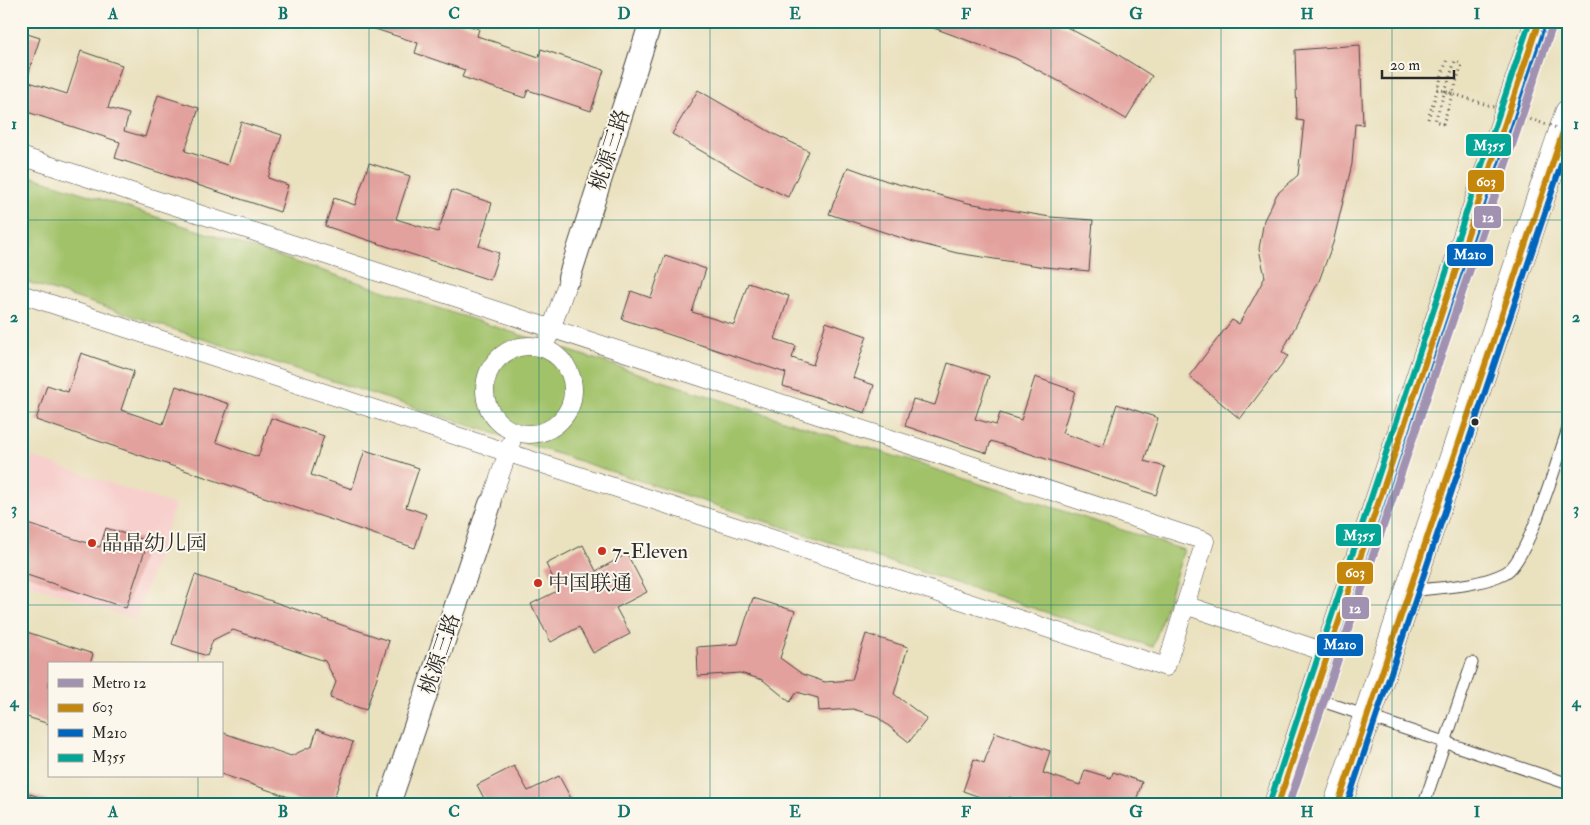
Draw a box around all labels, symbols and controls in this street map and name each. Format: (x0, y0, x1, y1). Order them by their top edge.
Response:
text: A (107, 4, 119, 24)
text: B (278, 4, 288, 24)
text: C (448, 4, 460, 24)
text: D (617, 4, 631, 24)
text: E (789, 4, 801, 24)
text: F (961, 4, 971, 24)
text: G (1129, 4, 1143, 24)
text: H (1300, 4, 1314, 24)
text: I (1474, 4, 1481, 24)
scale bar (1382, 48, 1455, 80)
text: 20 m (1390, 56, 1420, 75)
street label: 桃源三路 (584, 106, 636, 194)
text: 1 (11, 114, 17, 134)
text: 1 (1573, 114, 1579, 134)
line badge: M355 (1465, 133, 1512, 157)
text: M355 (1472, 137, 1505, 154)
line badge: 603 (1467, 169, 1505, 193)
text: 603 (1476, 173, 1496, 190)
line badge: 12 (1473, 205, 1502, 229)
text: 12 (1482, 209, 1494, 226)
line badge: M210 (1446, 243, 1494, 267)
text: M210 (1453, 246, 1486, 263)
text: 2 (10, 307, 18, 327)
text: 2 (1572, 307, 1580, 327)
unlabelled marker (1470, 417, 1480, 427)
text: 3 (11, 499, 17, 519)
text: 3 (1573, 499, 1579, 519)
line badge: M355 (1335, 523, 1382, 547)
text: M355 (1342, 527, 1375, 544)
place label: 晶晶幼儿园 (102, 530, 207, 557)
marker: 晶晶幼儿园 (86, 537, 98, 549)
place label: 7-Eleven (612, 538, 688, 565)
marker: 7-Eleven (596, 545, 608, 557)
line badge: 603 (1336, 561, 1374, 585)
text: 603 (1345, 564, 1365, 581)
place label: 中国联通 (548, 570, 632, 597)
marker: 中国联通 (532, 577, 544, 589)
line badge: 12 (1341, 596, 1370, 620)
text: 12 (1349, 600, 1361, 617)
street label: 桃源三路 (414, 610, 466, 698)
line badge: M210 (1316, 633, 1364, 657)
text: M210 (1323, 636, 1356, 653)
legend (48, 662, 222, 778)
text: Metro 12 (92, 674, 147, 693)
text: 4 (9, 692, 20, 712)
text: 4 (1571, 692, 1582, 712)
text: 603 (92, 698, 113, 717)
text: M210 (92, 724, 127, 743)
text: M355 (92, 748, 126, 767)
text: A (107, 802, 119, 822)
text: B (278, 802, 288, 822)
text: C (448, 802, 460, 822)
text: D (617, 802, 631, 822)
text: E (789, 802, 801, 822)
text: F (961, 802, 971, 822)
text: G (1129, 802, 1143, 822)
text: H (1300, 802, 1314, 822)
text: I (1474, 802, 1481, 822)

